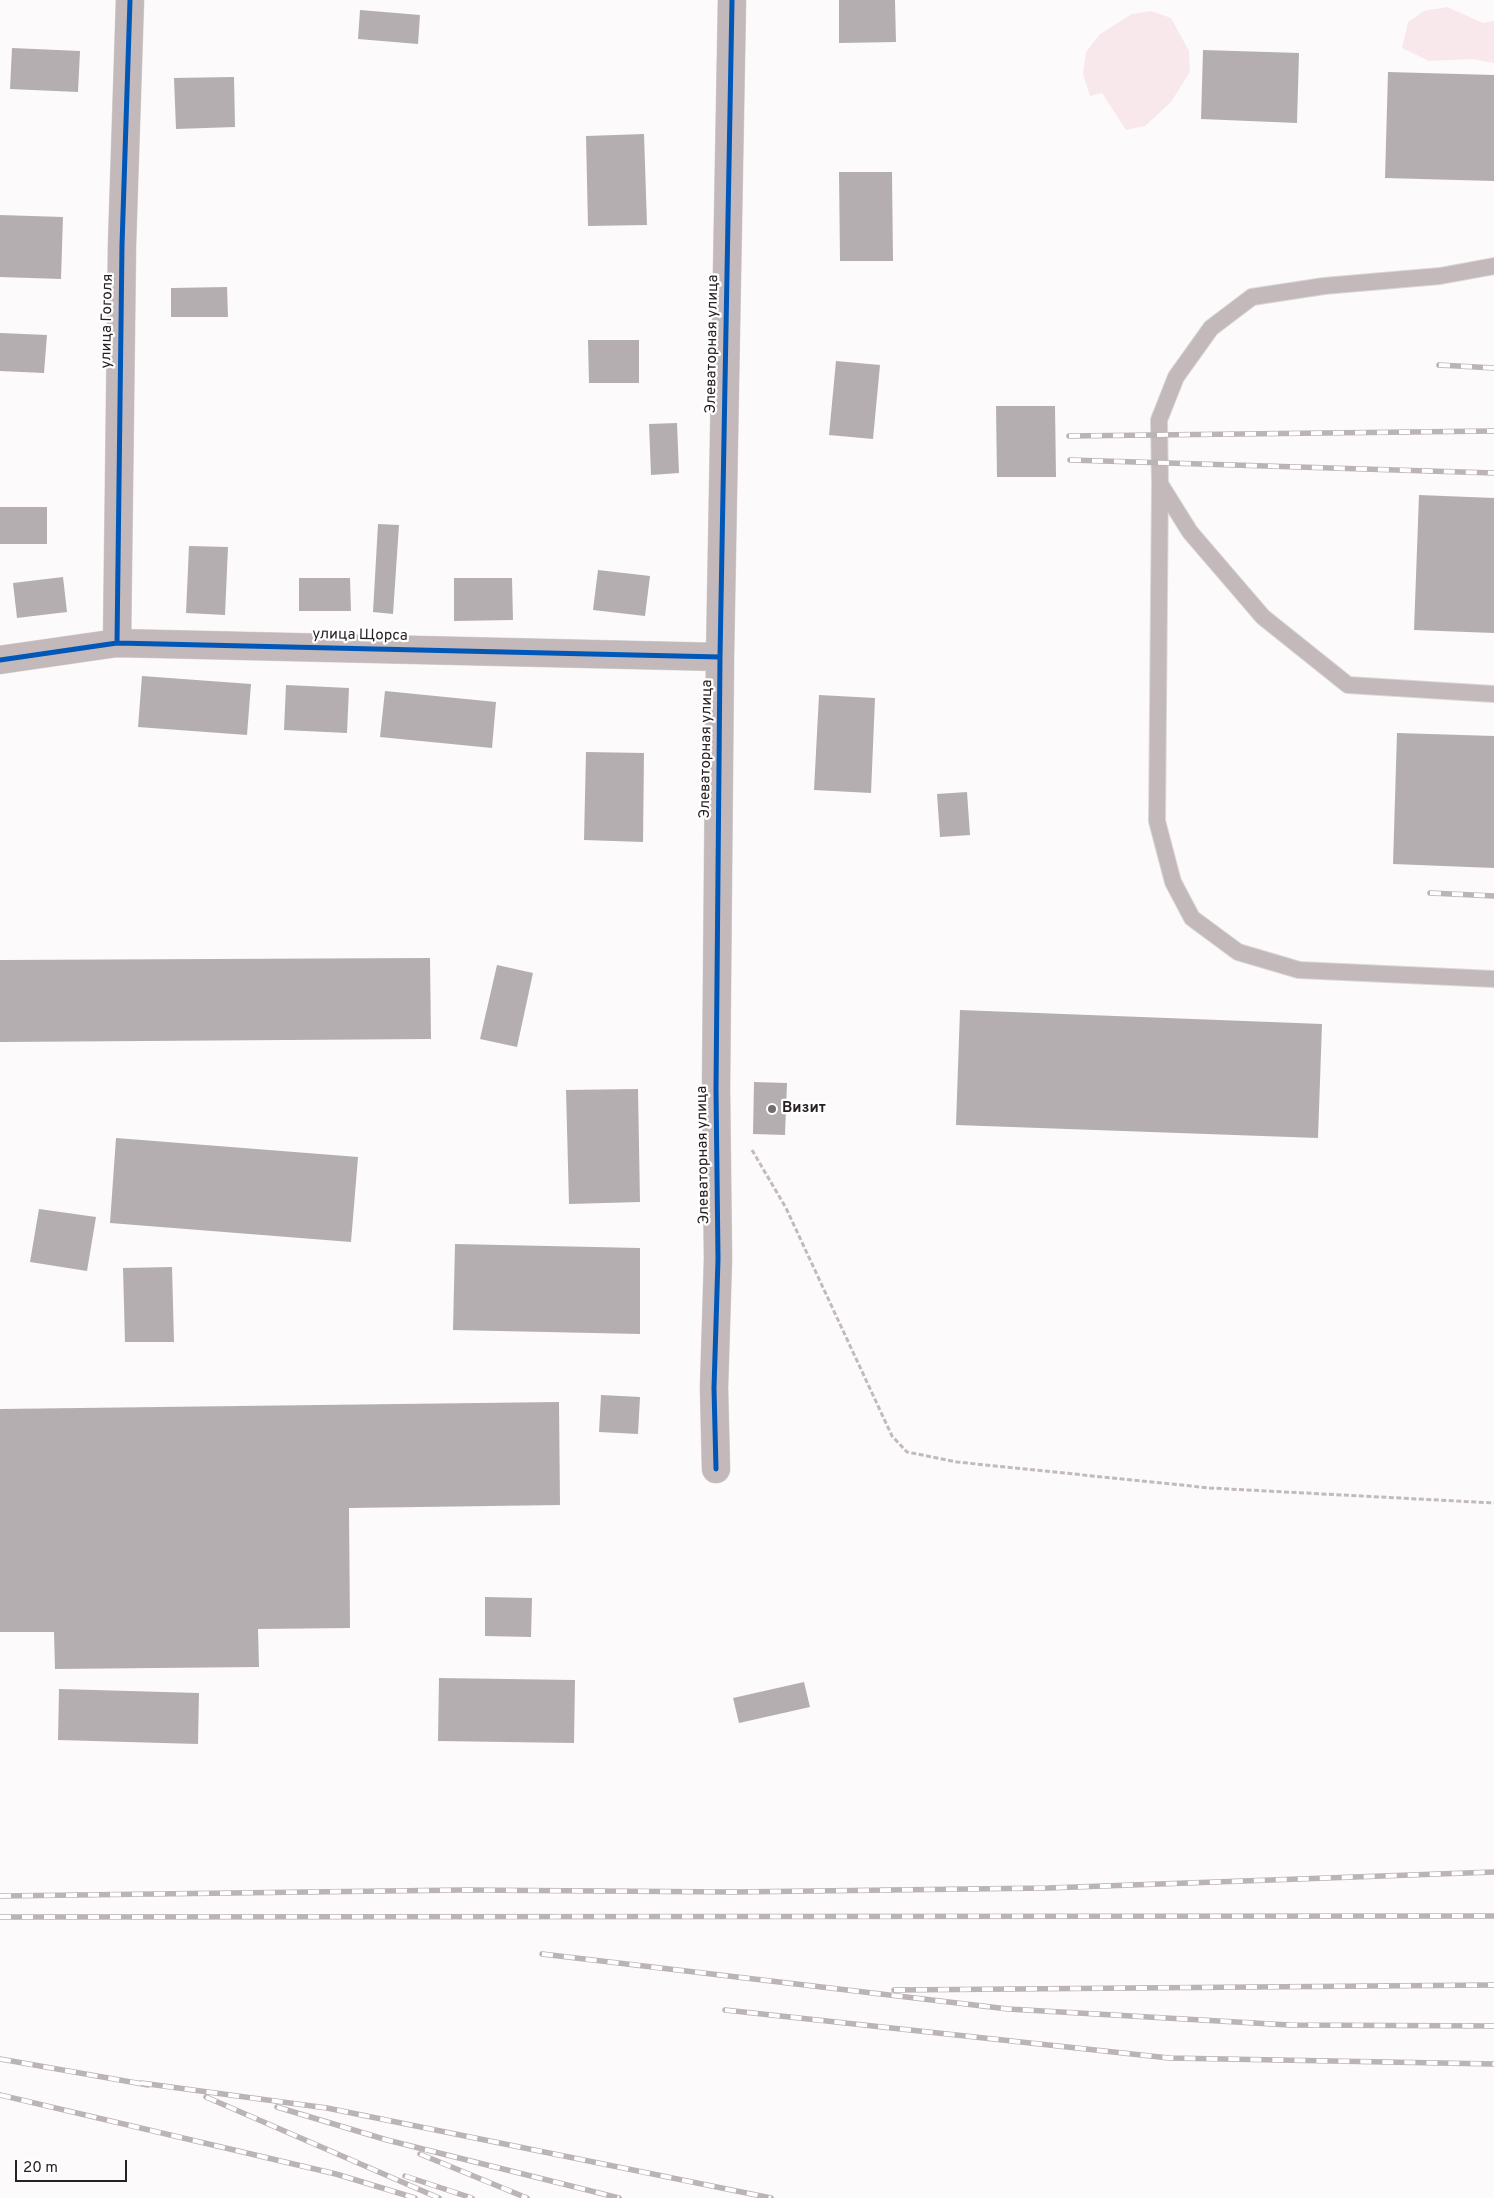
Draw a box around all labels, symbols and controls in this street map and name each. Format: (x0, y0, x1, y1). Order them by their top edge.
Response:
street label: улица Гоголя (98, 273, 118, 369)
street label: Элеваторная улица (703, 274, 723, 414)
street label: улица Щорса (312, 626, 408, 646)
street label: Элеваторная улица (697, 679, 717, 819)
street label: Элеваторная улица (694, 1085, 714, 1225)
place label: Визит (782, 1100, 826, 1118)
marker: Визит (766, 1103, 778, 1115)
scale bar (18, 2150, 130, 2182)
text: 20 m (23, 2159, 58, 2178)

